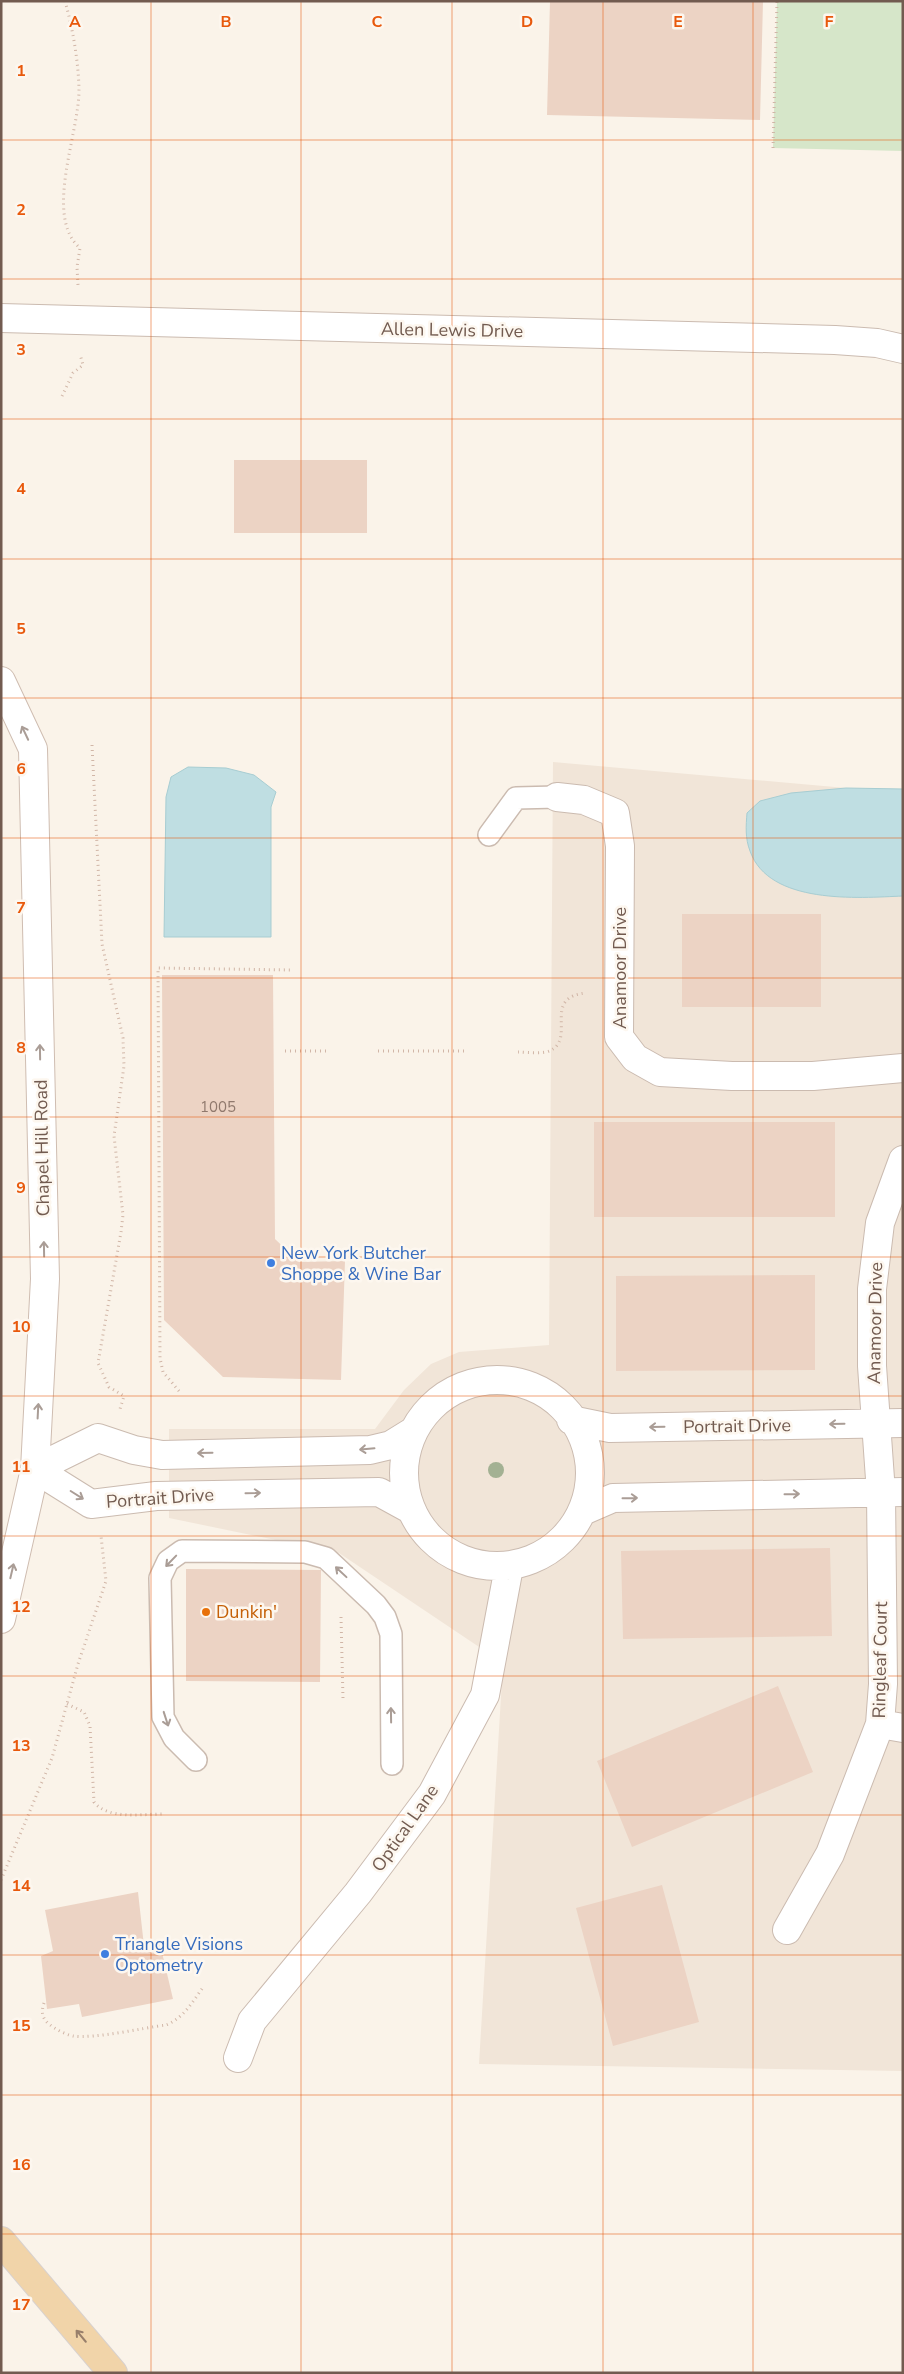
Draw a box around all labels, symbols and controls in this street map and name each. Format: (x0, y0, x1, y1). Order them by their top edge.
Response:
text: A (69, 11, 81, 33)
text: B (220, 11, 232, 33)
text: C (372, 11, 383, 33)
text: D (521, 11, 533, 33)
text: E (673, 11, 683, 33)
text: F (825, 11, 834, 33)
text: 1 (16, 60, 26, 82)
text: 2 (16, 199, 26, 221)
street label: Allen Lewis Drive (381, 317, 523, 343)
text: 3 (16, 339, 26, 361)
text: 4 (16, 478, 26, 500)
text: 5 (16, 618, 26, 640)
one-way arrow (20, 726, 29, 741)
text: 6 (16, 758, 26, 780)
text: 7 (16, 897, 26, 919)
street label: Anamoor Drive (608, 907, 632, 1029)
text: 8 (16, 1037, 26, 1059)
one-way arrow (35, 1044, 44, 1060)
street label: Chapel Hill Road (29, 1079, 55, 1217)
house number: 1005 (200, 1097, 236, 1117)
text: 9 (16, 1177, 26, 1199)
one-way arrow (39, 1241, 49, 1258)
place label: New York Butcher Shoppe & Wine Bar (281, 1241, 442, 1286)
marker: New York Butcher Shoppe & Wine Bar (265, 1257, 277, 1269)
street label: Anamoor Drive (862, 1262, 888, 1384)
text: 10 (11, 1316, 31, 1338)
one-way arrow (34, 1404, 43, 1420)
street label: Portrait Drive (683, 1413, 791, 1439)
one-way arrow (829, 1419, 845, 1429)
one-way arrow (649, 1422, 665, 1432)
one-way arrow (359, 1444, 375, 1454)
one-way arrow (197, 1449, 213, 1458)
text: 11 (11, 1456, 31, 1478)
street label: Portrait Drive (105, 1482, 215, 1514)
one-way arrow (245, 1488, 261, 1498)
one-way arrow (69, 1490, 83, 1500)
one-way arrow (784, 1490, 800, 1499)
one-way arrow (621, 1493, 637, 1503)
one-way arrow (165, 1555, 177, 1567)
one-way arrow (8, 1564, 17, 1580)
one-way arrow (334, 1566, 347, 1578)
text: 12 (11, 1596, 31, 1618)
place label: Dunkin' (216, 1600, 277, 1624)
street label: Ringleaf Court (867, 1601, 893, 1719)
marker: Dunkin' (200, 1606, 212, 1618)
one-way arrow (386, 1707, 396, 1724)
one-way arrow (161, 1711, 171, 1727)
text: 13 (11, 1735, 31, 1757)
street label: Optical Lane (366, 1780, 444, 1876)
text: 14 (11, 1875, 31, 1897)
place label: Triangle Visions Optometry (115, 1932, 243, 1977)
marker: Triangle Visions Optometry (99, 1948, 111, 1960)
text: 15 (11, 2015, 31, 2037)
text: 16 (11, 2154, 31, 2176)
text: 17 (11, 2294, 31, 2316)
one-way arrow (76, 2329, 87, 2342)

